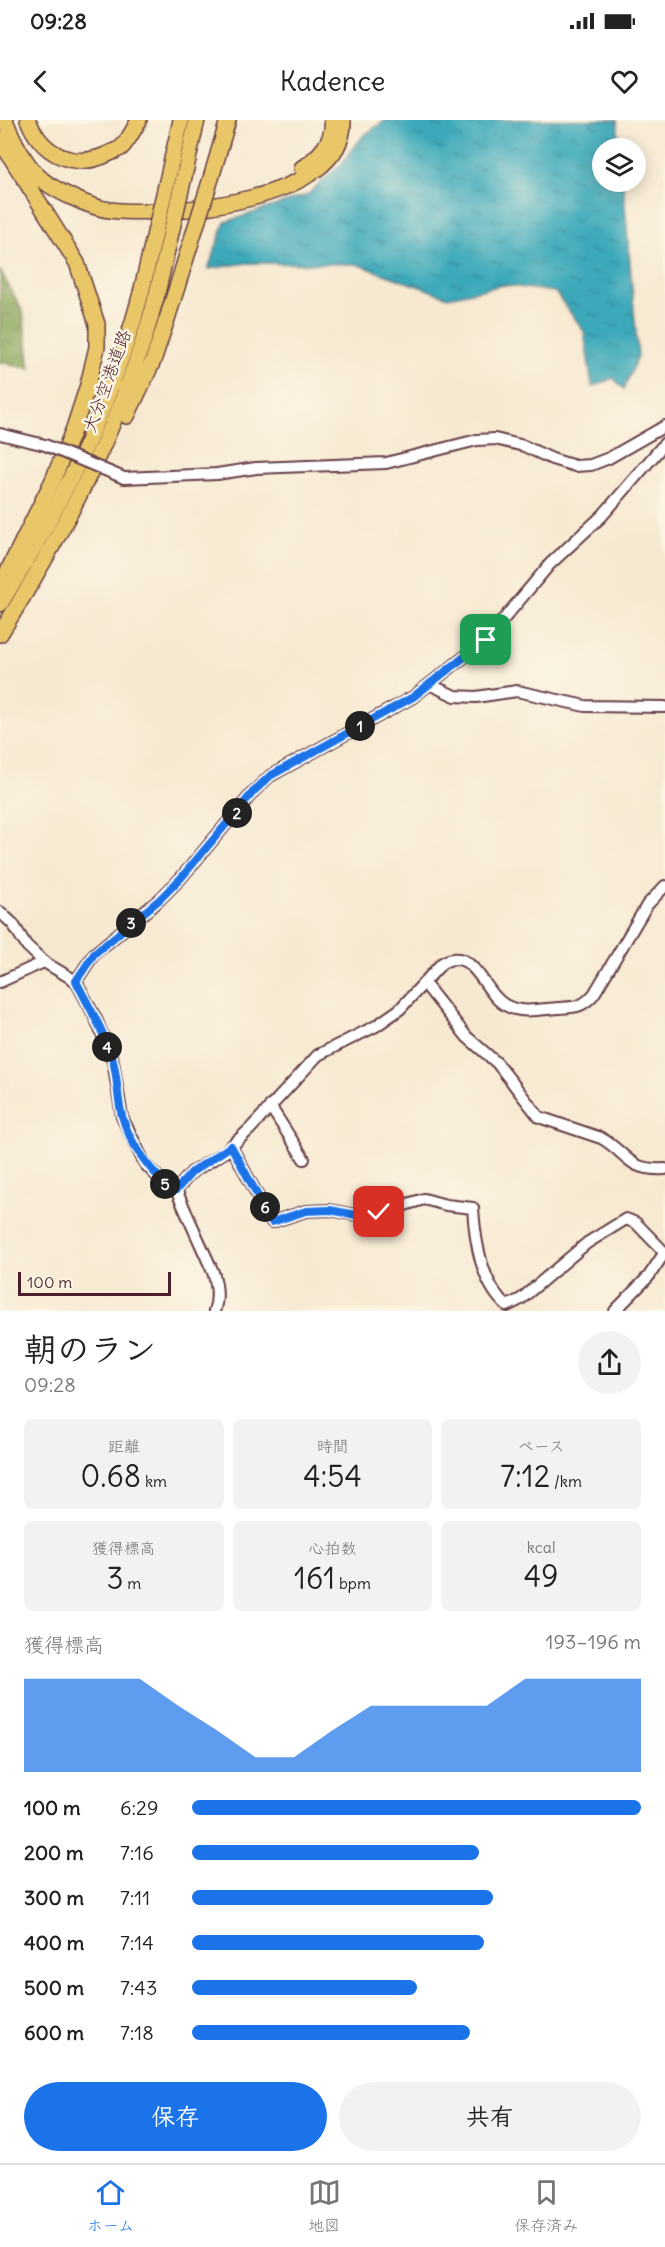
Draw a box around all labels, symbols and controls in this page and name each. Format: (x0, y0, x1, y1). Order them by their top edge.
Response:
text: 09:28 (30, 7, 87, 35)
text: Kadence (280, 64, 385, 98)
icon: back (24, 65, 57, 98)
icon: heart (608, 65, 641, 98)
map controls (592, 138, 646, 192)
button: layers (592, 138, 646, 192)
street label: 大分空港道路 (77, 326, 136, 436)
pin (460, 614, 511, 665)
icon: arrive (469, 623, 502, 656)
pin: 1 (345, 711, 375, 741)
text: 1 (357, 716, 363, 736)
pin: 2 (222, 798, 252, 828)
text: 2 (233, 803, 241, 823)
pin: 3 (116, 908, 146, 938)
text: 3 (126, 913, 136, 933)
pin: 4 (92, 1032, 122, 1062)
text: 4 (102, 1037, 112, 1057)
pin: 5 (150, 1169, 180, 1199)
text: 5 (160, 1174, 170, 1194)
pin (353, 1186, 404, 1237)
pin: 6 (250, 1192, 280, 1222)
icon: check (362, 1195, 395, 1228)
text: 6 (260, 1197, 270, 1217)
scale bar (18, 1269, 171, 1296)
text: 100 m (27, 1272, 72, 1292)
text: 朝のラン (24, 1328, 156, 1370)
button: share (578, 1331, 641, 1394)
text: 09:28 (24, 1372, 76, 1397)
text: 距離 (108, 1436, 140, 1456)
text: 時間 (316, 1436, 349, 1456)
text: ペース (518, 1436, 565, 1456)
text: 0.68 (81, 1457, 141, 1495)
text: 4:54 (303, 1457, 362, 1495)
text: 7:12 (500, 1457, 550, 1495)
text: km (141, 1471, 167, 1491)
text: /km (550, 1471, 582, 1491)
text: kcal (527, 1537, 556, 1557)
text: 獲得標高 (92, 1538, 156, 1558)
text: 心拍数 (308, 1538, 357, 1558)
text: 49 (524, 1557, 558, 1595)
text: 3 (106, 1559, 123, 1597)
text: 161 (294, 1559, 335, 1597)
text: m (123, 1573, 141, 1593)
text: bpm (335, 1573, 371, 1593)
text: 193–196 m (546, 1629, 641, 1654)
text: 獲得標高 (24, 1632, 104, 1657)
text: 100 m (24, 1795, 81, 1820)
text: 6:29 (120, 1795, 159, 1820)
text: 200 m (24, 1840, 84, 1865)
text: 7:16 (120, 1840, 154, 1865)
text: 300 m (24, 1885, 84, 1910)
text: 7:11 (120, 1885, 150, 1910)
text: 400 m (24, 1930, 84, 1955)
text: 7:14 (120, 1930, 154, 1955)
text: 500 m (24, 1975, 84, 2000)
text: 7:43 (120, 1975, 157, 2000)
text: 600 m (24, 2020, 84, 2045)
text: 7:18 (120, 2020, 154, 2045)
button: 保存 (24, 2082, 327, 2151)
button: 共有 (339, 2082, 641, 2151)
tab: ホーム (87, 2176, 134, 2236)
tab: 地図 (308, 2176, 341, 2236)
tab: 保存済み (514, 2176, 578, 2236)

